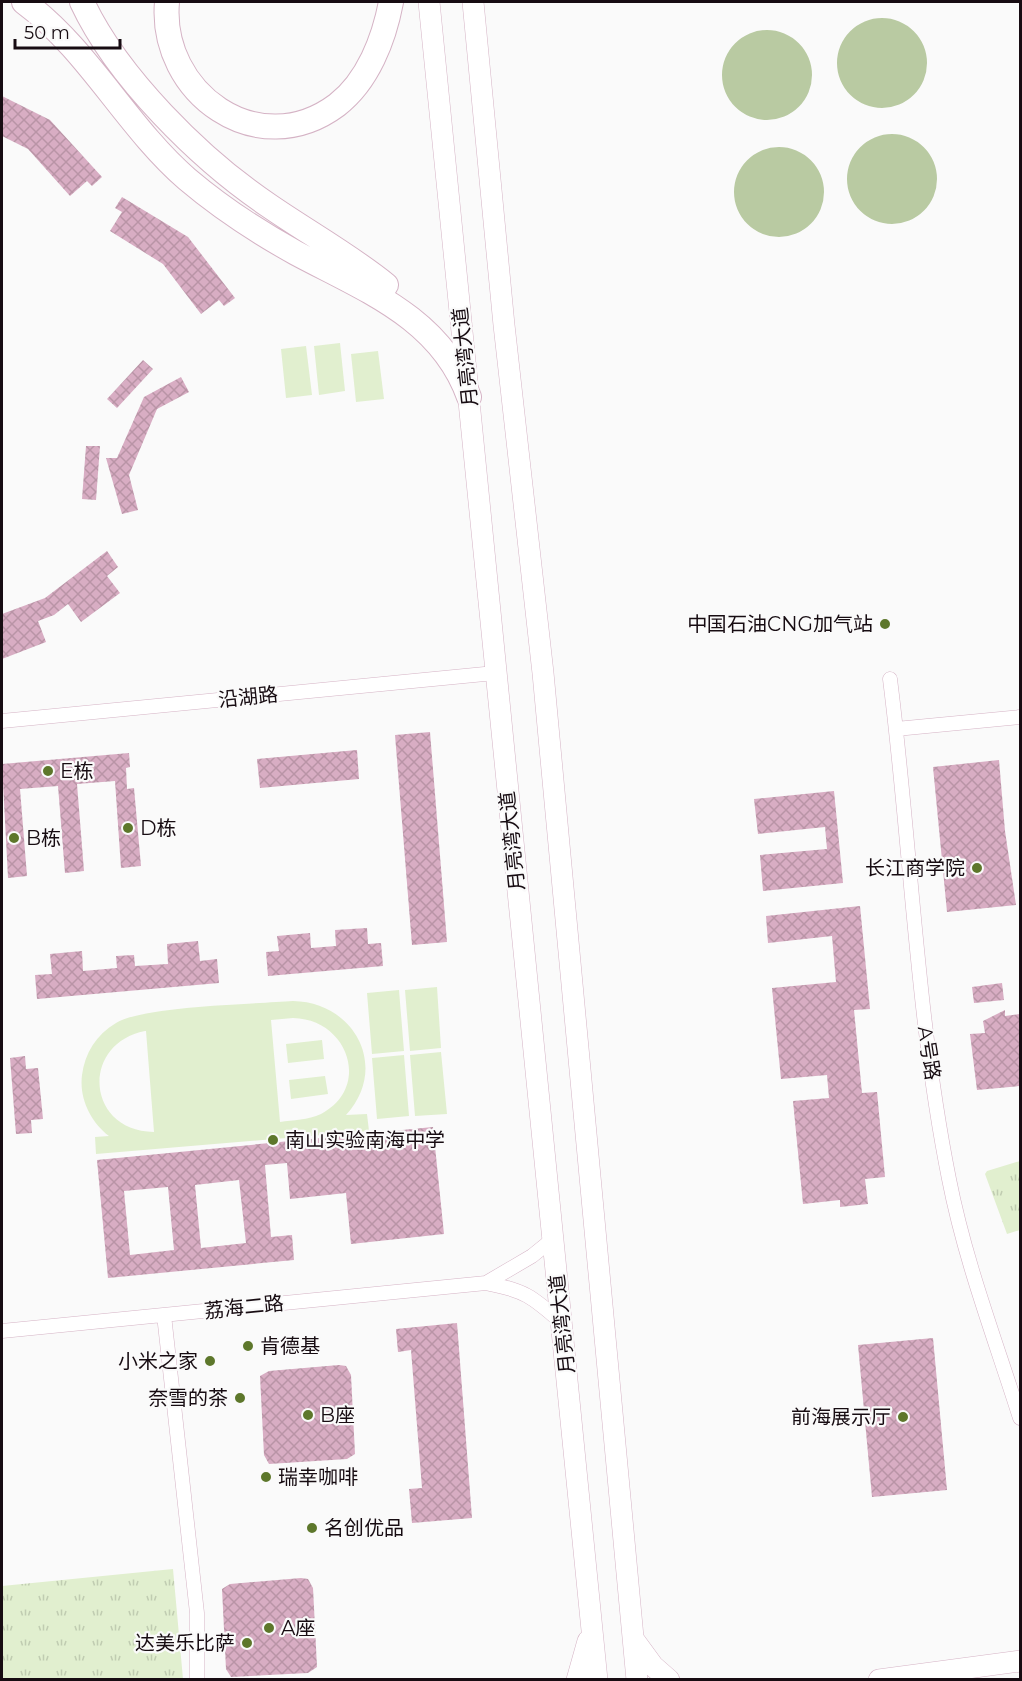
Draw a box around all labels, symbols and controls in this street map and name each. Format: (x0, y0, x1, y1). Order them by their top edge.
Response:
scale bar (15, 12, 120, 50)
text: 50 m (24, 22, 70, 44)
street label: 月亮湾大道 (448, 306, 482, 408)
place label: 中国石油CNG加气站 (687, 612, 873, 636)
marker: 中国石油CNG加气站 (878, 617, 892, 631)
street label: 沿湖路 (217, 682, 279, 712)
place label: E栋 (60, 759, 93, 783)
marker: E栋 (41, 764, 55, 778)
street label: 月亮湾大道 (495, 790, 529, 892)
place label: D栋 (140, 816, 177, 840)
marker: D栋 (121, 821, 135, 835)
place label: B栋 (26, 826, 61, 850)
marker: B栋 (7, 831, 21, 845)
place label: 长江商学院 (865, 856, 965, 880)
marker: 长江商学院 (970, 861, 984, 875)
street label: A号路 (913, 1024, 945, 1082)
place label: 南山实验南海中学 (285, 1128, 445, 1152)
marker: 南山实验南海中学 (266, 1133, 280, 1147)
street label: 月亮湾大道 (545, 1273, 579, 1375)
street label: 荔海二路 (203, 1291, 285, 1323)
place label: 肯德基 (260, 1334, 320, 1358)
marker: 肯德基 (241, 1339, 255, 1353)
place label: 小米之家 (118, 1349, 198, 1373)
marker: 小米之家 (203, 1354, 217, 1368)
place label: 奈雪的茶 (148, 1386, 228, 1410)
marker: 奈雪的茶 (233, 1391, 247, 1405)
place label: B座 (320, 1403, 355, 1427)
place label: 前海展示厅 (791, 1405, 891, 1429)
marker: B座 (301, 1408, 315, 1422)
marker: 前海展示厅 (896, 1410, 910, 1424)
place label: 瑞幸咖啡 (278, 1465, 358, 1489)
marker: 瑞幸咖啡 (259, 1470, 273, 1484)
place label: 名创优品 (324, 1516, 404, 1540)
marker: 名创优品 (305, 1521, 319, 1535)
place label: A座 (281, 1616, 315, 1640)
marker: A座 (262, 1621, 276, 1635)
place label: 达美乐比萨 (135, 1631, 235, 1655)
marker: 达美乐比萨 (240, 1636, 254, 1650)

